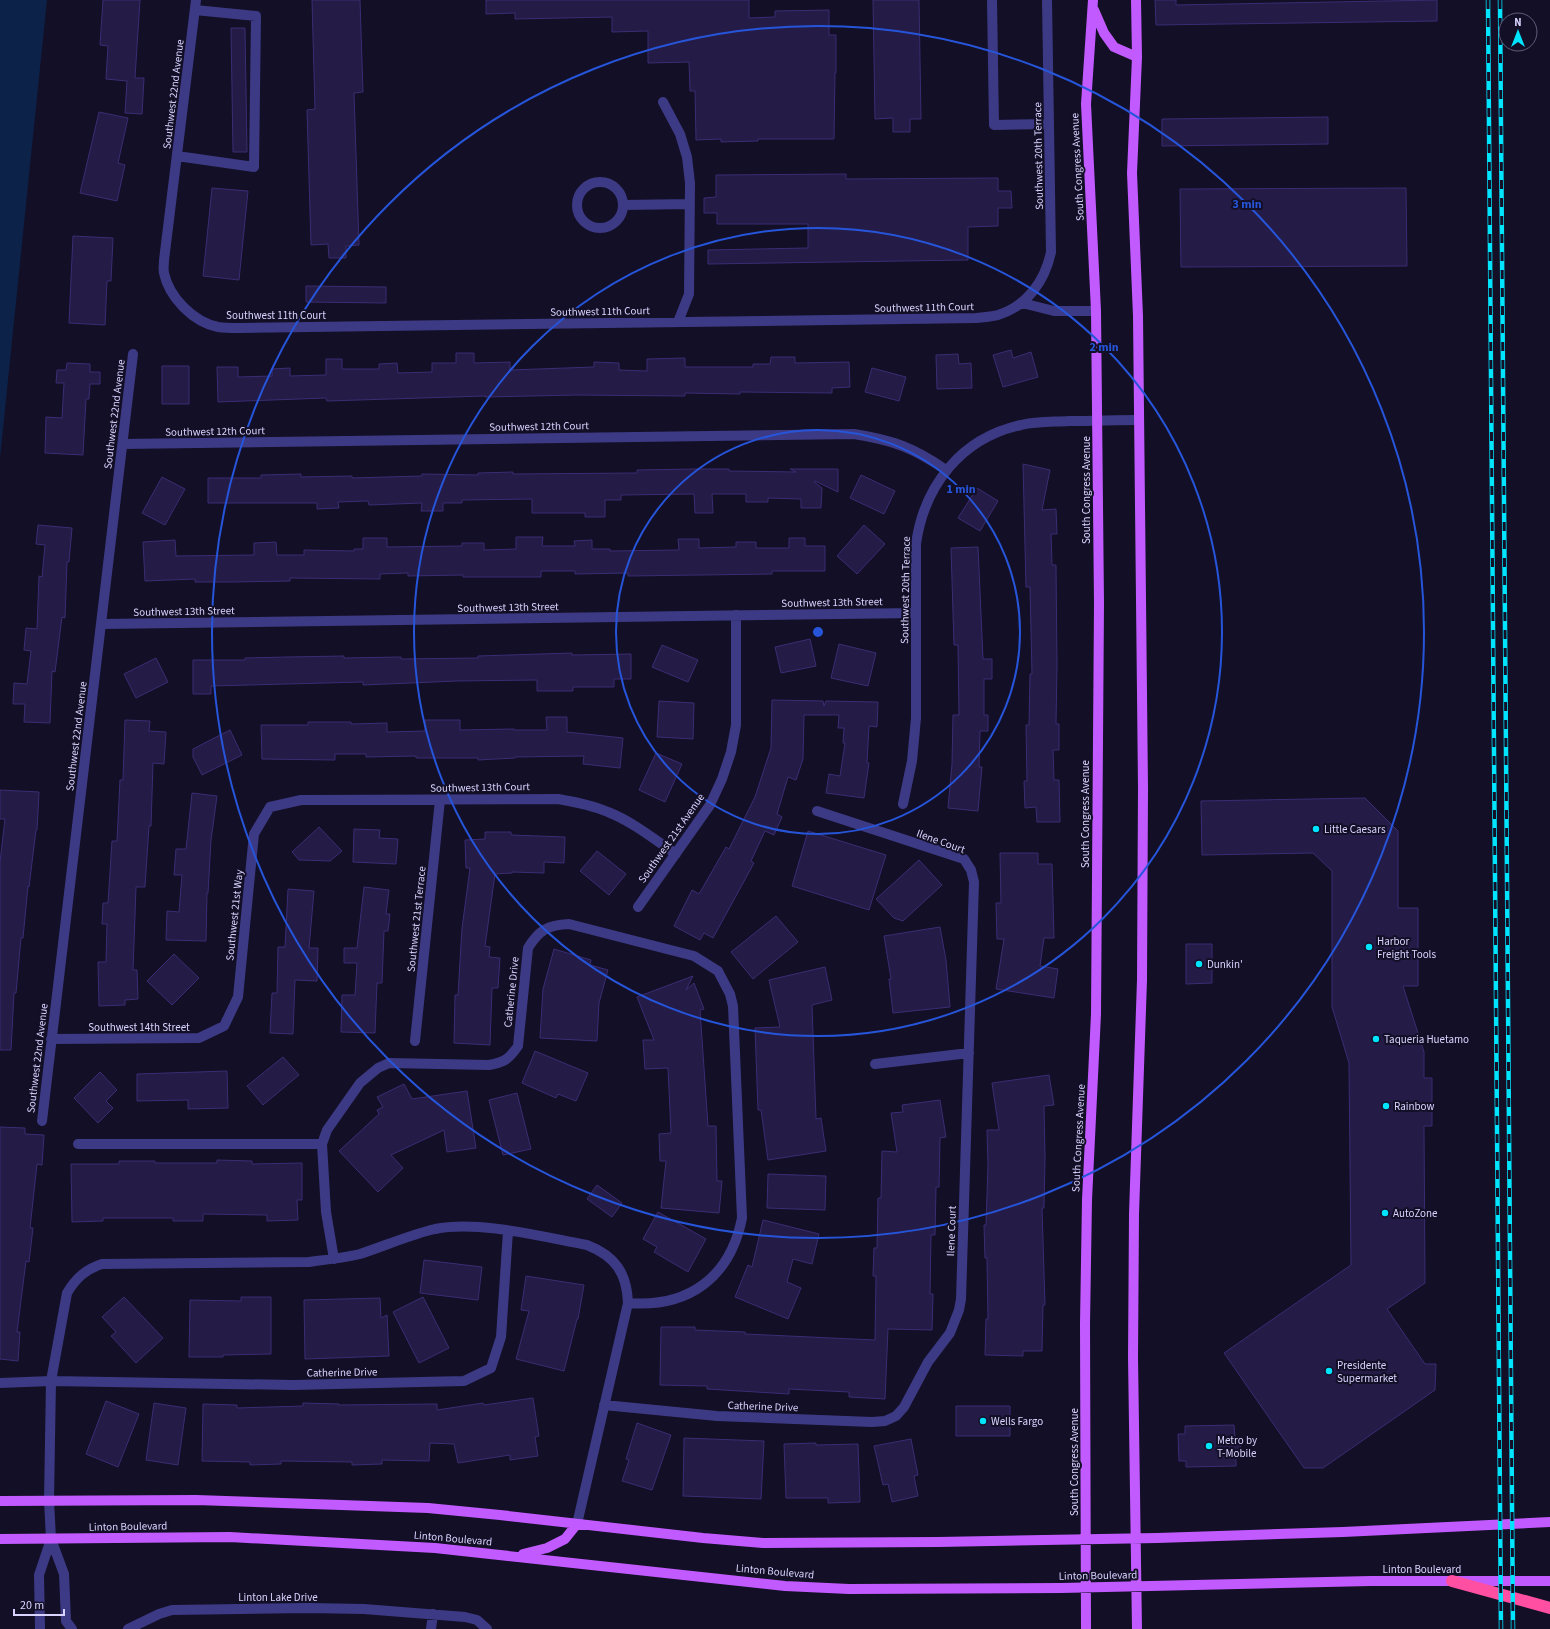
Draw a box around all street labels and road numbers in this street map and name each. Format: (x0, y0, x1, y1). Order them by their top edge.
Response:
street label: Southwest 22nd Avenue (159, 38, 188, 150)
street label: Southwest 20th Terrace (1030, 101, 1047, 210)
street label: South Congress Avenue (1067, 112, 1088, 221)
street label: Southwest 11th Court (874, 299, 974, 316)
street label: Southwest 11th Court (550, 303, 650, 320)
street label: Southwest 11th Court (226, 308, 326, 323)
street label: Southwest 22nd Avenue (100, 358, 129, 470)
street label: Southwest 12th Court (489, 418, 589, 435)
street label: Southwest 12th Court (165, 423, 265, 440)
street label: South Congress Avenue (1079, 435, 1094, 544)
street label: Southwest 20th Terrace (897, 535, 914, 644)
street label: Southwest 13th Street (781, 594, 883, 611)
street label: Southwest 13th Street (457, 599, 559, 616)
street label: Southwest 13th Street (133, 603, 235, 620)
street label: Southwest 22nd Avenue (62, 680, 91, 792)
street label: South Congress Avenue (1078, 759, 1093, 868)
street label: Southwest 13th Court (430, 779, 530, 796)
street label: Southwest 21st Avenue (635, 790, 708, 886)
street label: Ilene Court (914, 826, 967, 857)
street label: Southwest 21st Terrace (403, 865, 430, 973)
street label: Southwest 21st Way (222, 869, 247, 961)
street label: Catherine Drive (500, 955, 523, 1028)
street label: Southwest 22nd Avenue (23, 1002, 52, 1114)
street label: Southwest 14th Street (88, 1020, 190, 1035)
street label: South Congress Avenue (1068, 1083, 1089, 1192)
street label: Ilene Court (943, 1205, 960, 1257)
street label: Catherine Drive (306, 1364, 378, 1381)
street label: Catherine Drive (727, 1398, 799, 1415)
street label: South Congress Avenue (1067, 1407, 1082, 1516)
street label: Linton Boulevard (88, 1518, 168, 1535)
street label: Linton Boulevard (413, 1528, 493, 1549)
street label: Linton Boulevard (735, 1561, 815, 1582)
street label: Linton Boulevard (1383, 1562, 1461, 1577)
street label: Linton Boulevard (1058, 1567, 1138, 1584)
street label: Linton Lake Drive (238, 1590, 318, 1605)

